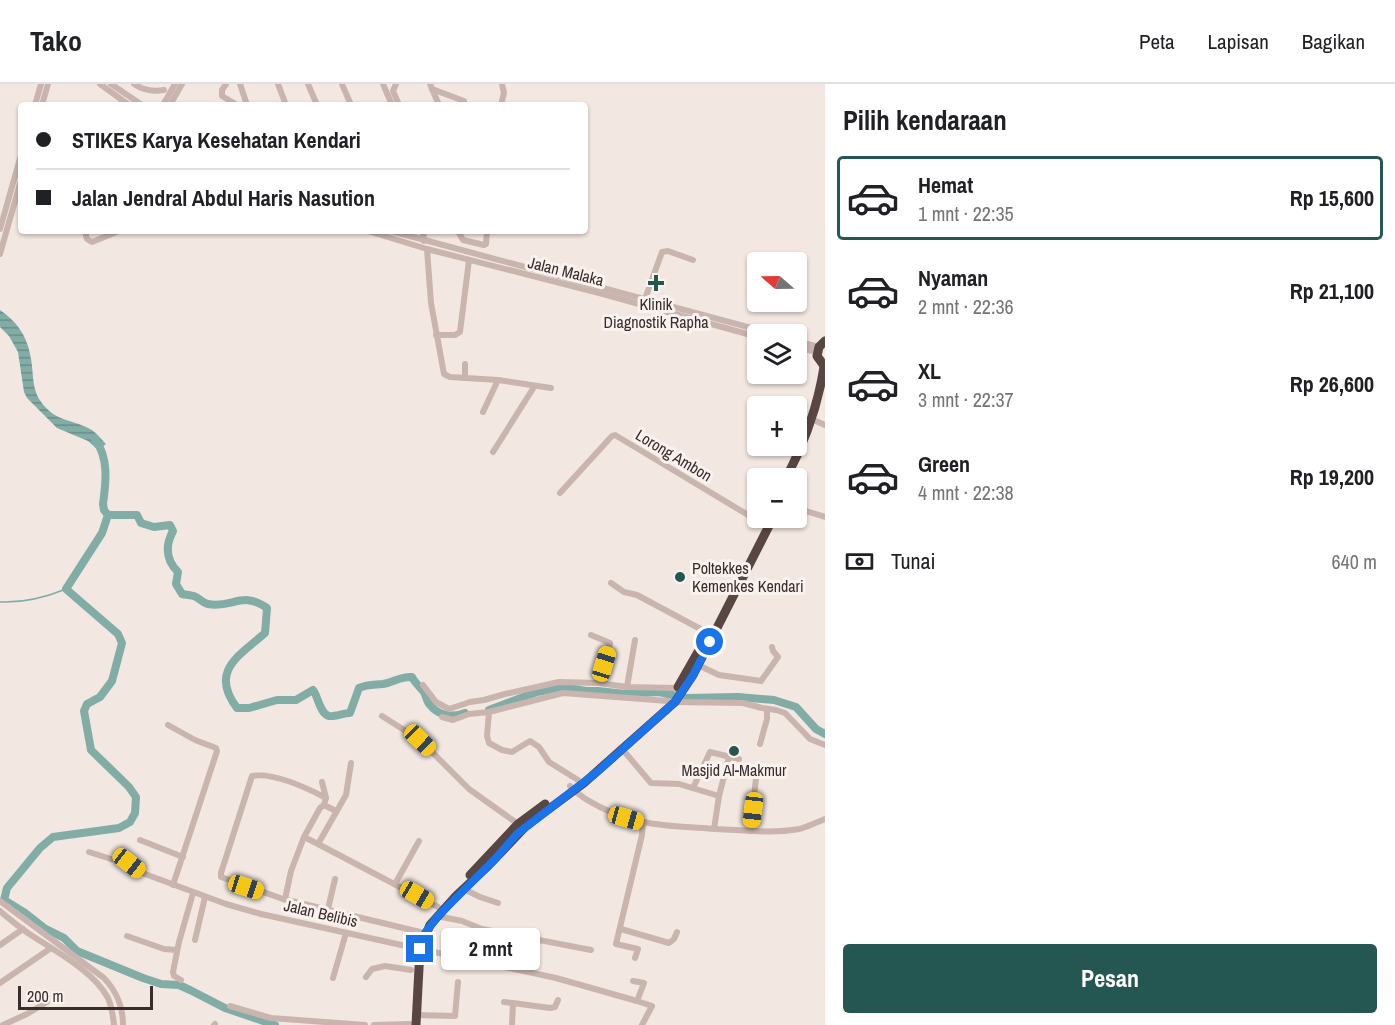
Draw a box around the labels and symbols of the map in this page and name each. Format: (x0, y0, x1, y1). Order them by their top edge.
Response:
street label: Jalan Malaka (526, 251, 607, 291)
north arrow (747, 252, 807, 312)
marker: Klinik Diagnostik Rapha (647, 274, 665, 292)
place label: Klinik Diagnostik Rapha (603, 293, 709, 333)
street label: Lorong Ambon (632, 424, 716, 486)
place label: Poltekkes Kemenkes Kendari (692, 557, 804, 597)
marker: Poltekkes Kemenkes Kendari (673, 570, 687, 584)
route start (696, 628, 723, 655)
car (590, 644, 618, 684)
car (401, 721, 439, 759)
marker: Masjid Al-Makmur (727, 744, 741, 758)
place label: Masjid Al-Makmur (682, 759, 787, 781)
car (742, 791, 764, 829)
car (606, 804, 646, 832)
car (109, 845, 149, 881)
car (226, 873, 266, 901)
car (397, 878, 437, 912)
street label: Jalan Belibis (282, 894, 360, 932)
callout: 2 mnt (441, 928, 540, 970)
route end (406, 935, 433, 962)
scale bar (18, 983, 153, 1010)

